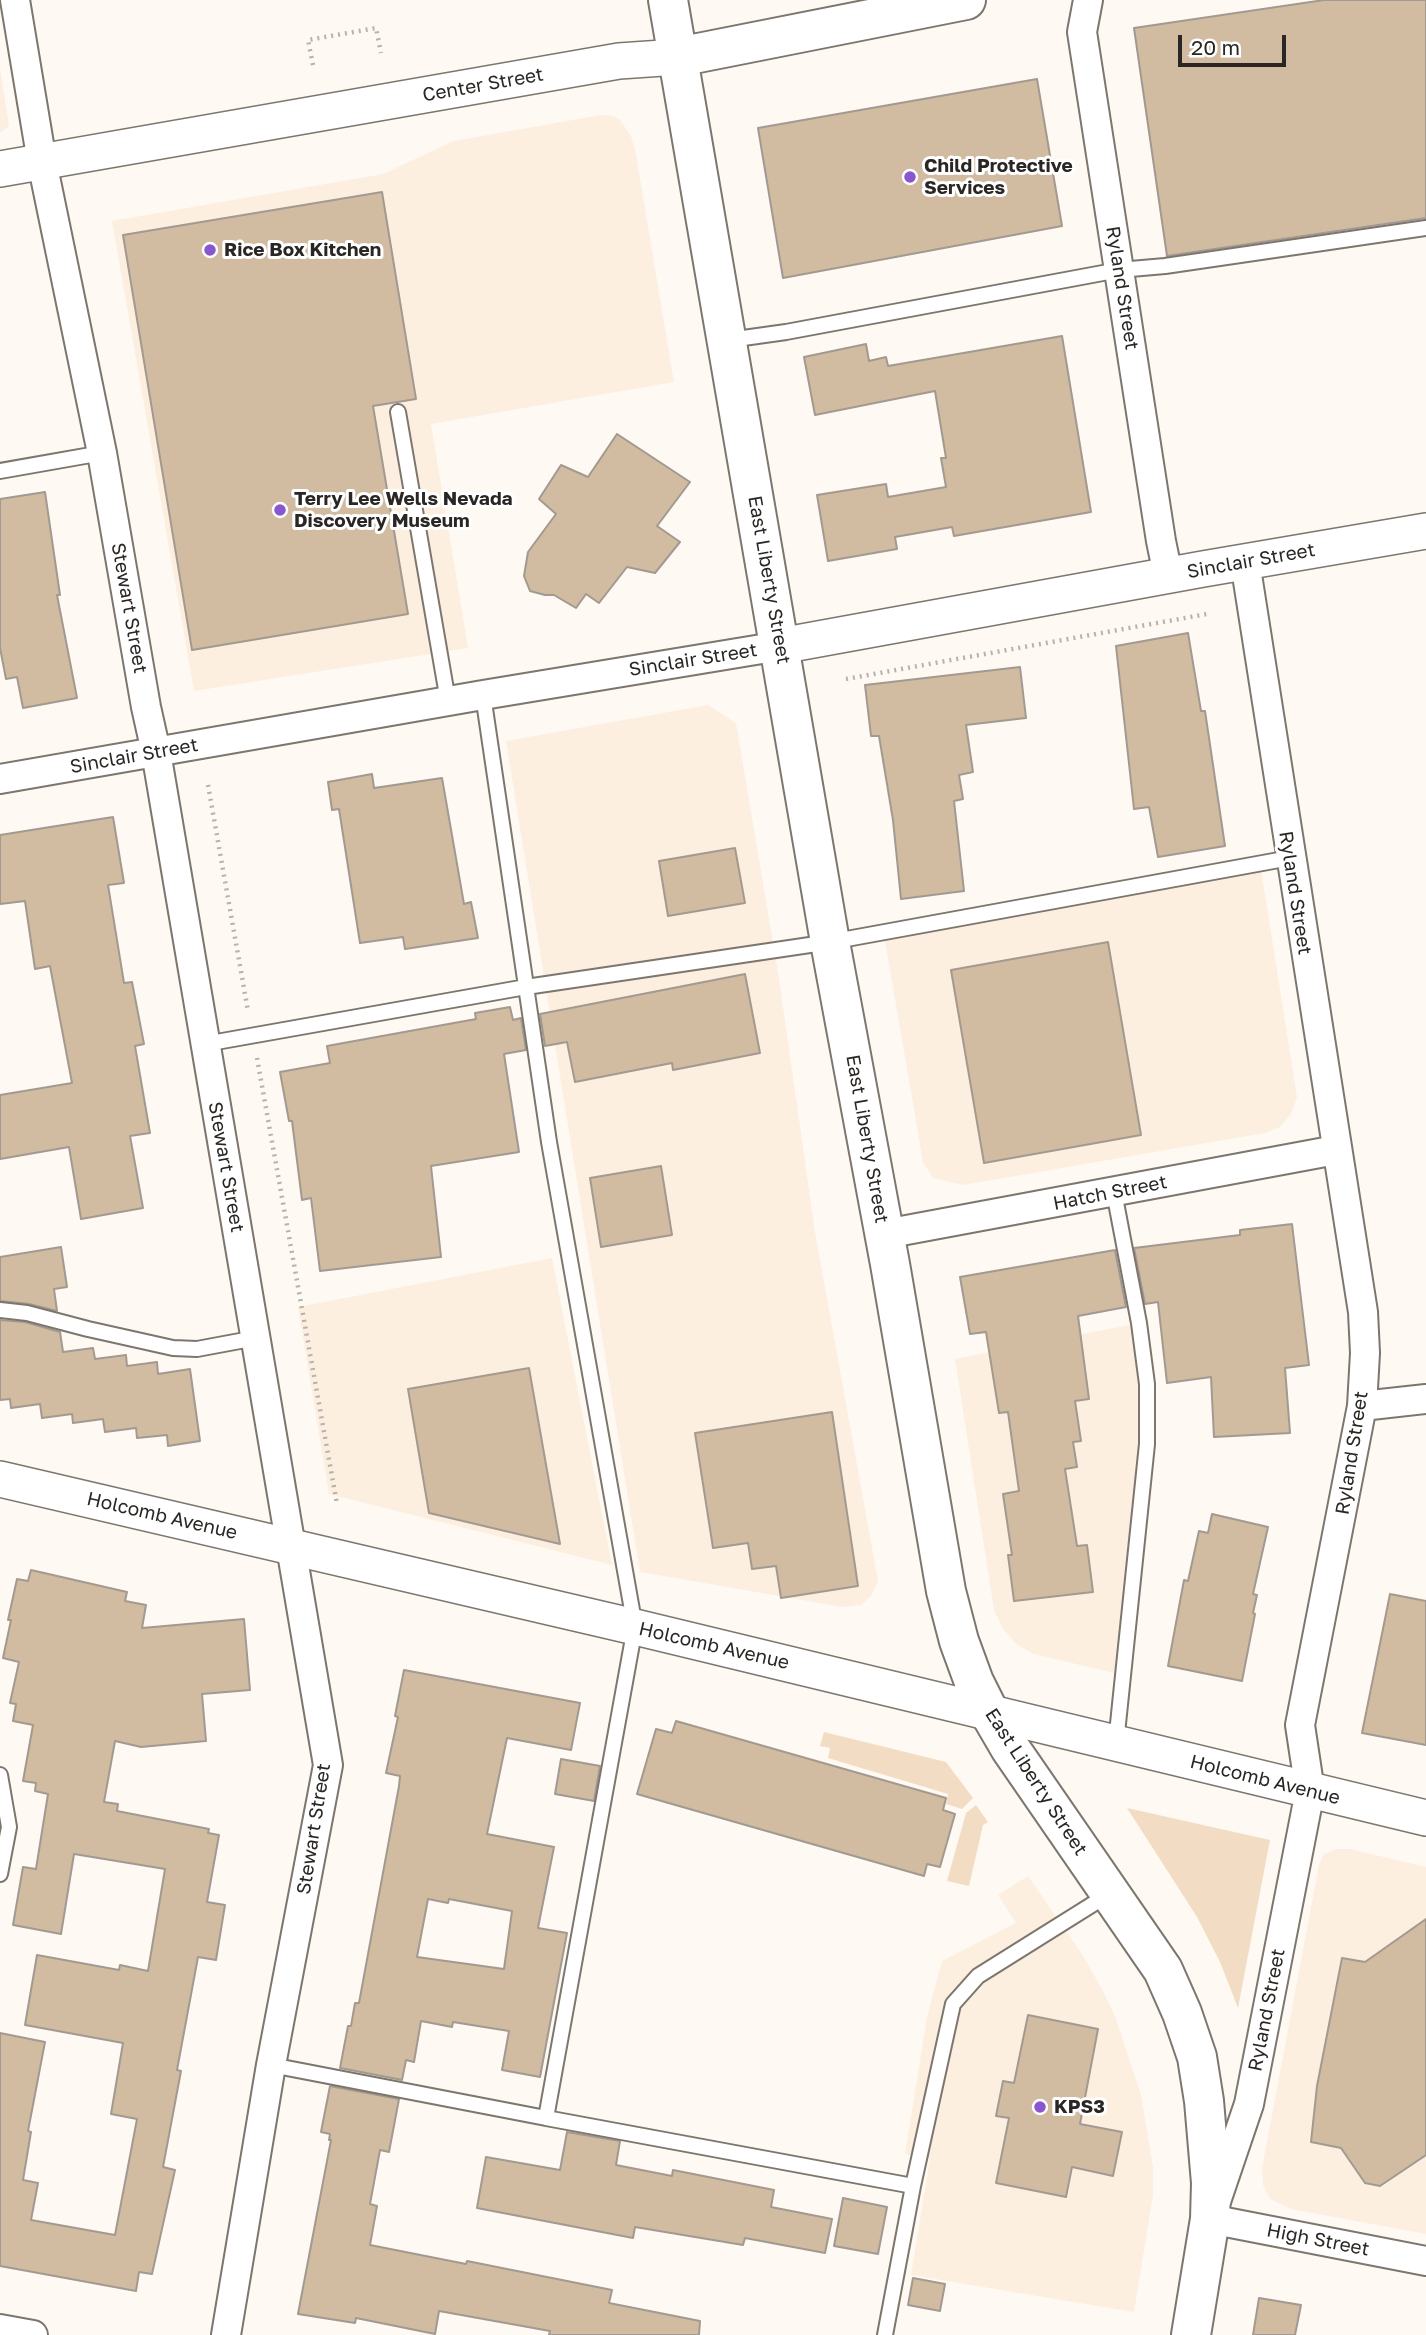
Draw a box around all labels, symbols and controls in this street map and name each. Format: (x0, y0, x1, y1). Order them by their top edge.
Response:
scale bar (1181, 21, 1290, 65)
text: 20 m (1191, 34, 1240, 60)
street label: Center Street (421, 63, 545, 107)
place label: Child Protective Services (924, 155, 1073, 199)
marker: Child Protective Services (902, 169, 918, 185)
street label: Ryland Street (1101, 225, 1143, 351)
place label: Rice Box Kitchen (224, 239, 381, 261)
marker: Rice Box Kitchen (202, 242, 218, 258)
place label: Terry Lee Wells Nevada Discovery Museum (294, 488, 513, 532)
street label: East Liberty Street (743, 494, 795, 666)
marker: Terry Lee Wells Nevada Discovery Museum (272, 502, 288, 518)
street label: Sinclair Street (1185, 539, 1317, 583)
street label: Stewart Street (106, 541, 152, 675)
street label: Sinclair Street (627, 639, 759, 681)
street label: Sinclair Street (68, 734, 200, 778)
street label: Ryland Street (1274, 830, 1316, 956)
street label: East Liberty Street (841, 1053, 893, 1225)
street label: Stewart Street (203, 1100, 249, 1234)
street label: Hatch Street (1051, 1171, 1169, 1215)
street label: Ryland Street (1331, 1390, 1373, 1516)
street label: Holcomb Avenue (85, 1488, 239, 1544)
street label: Holcomb Avenue (637, 1618, 791, 1674)
street label: East Liberty Street (980, 1704, 1092, 1860)
street label: Holcomb Avenue (1188, 1750, 1342, 1810)
street label: Stewart Street (292, 1762, 336, 1896)
street label: Ryland Street (1244, 1947, 1290, 2073)
place label: KPS3 (1054, 2096, 1105, 2118)
marker: KPS3 (1032, 2099, 1048, 2115)
street label: High Street (1265, 2219, 1371, 2261)

